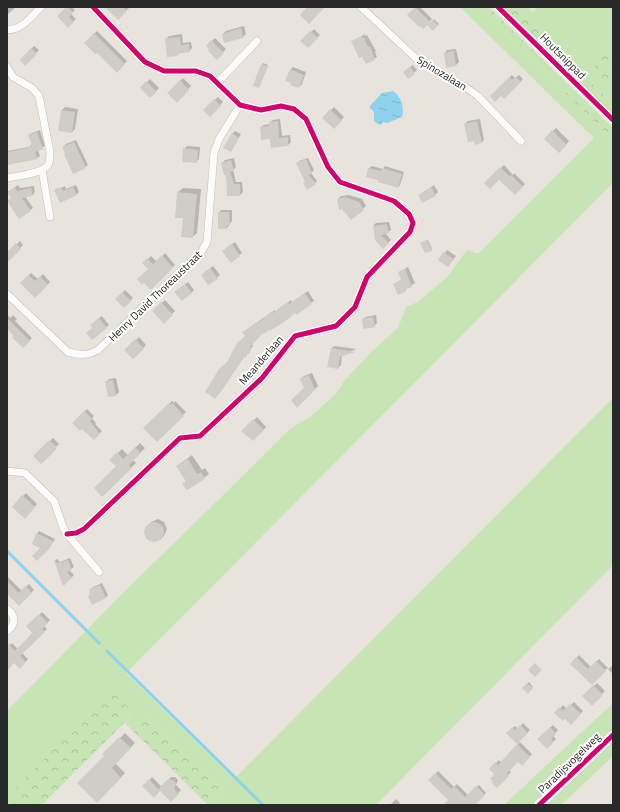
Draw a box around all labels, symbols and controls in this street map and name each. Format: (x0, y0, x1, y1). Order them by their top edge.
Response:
street label: Houtsnippad (536, 29, 590, 83)
street label: Spinozalaan (414, 52, 470, 94)
street label: Henry David Thoreaustraat (105, 247, 205, 345)
street label: Meanderlaan (235, 332, 287, 388)
street label: Paradijsvogelweg (534, 729, 604, 797)

